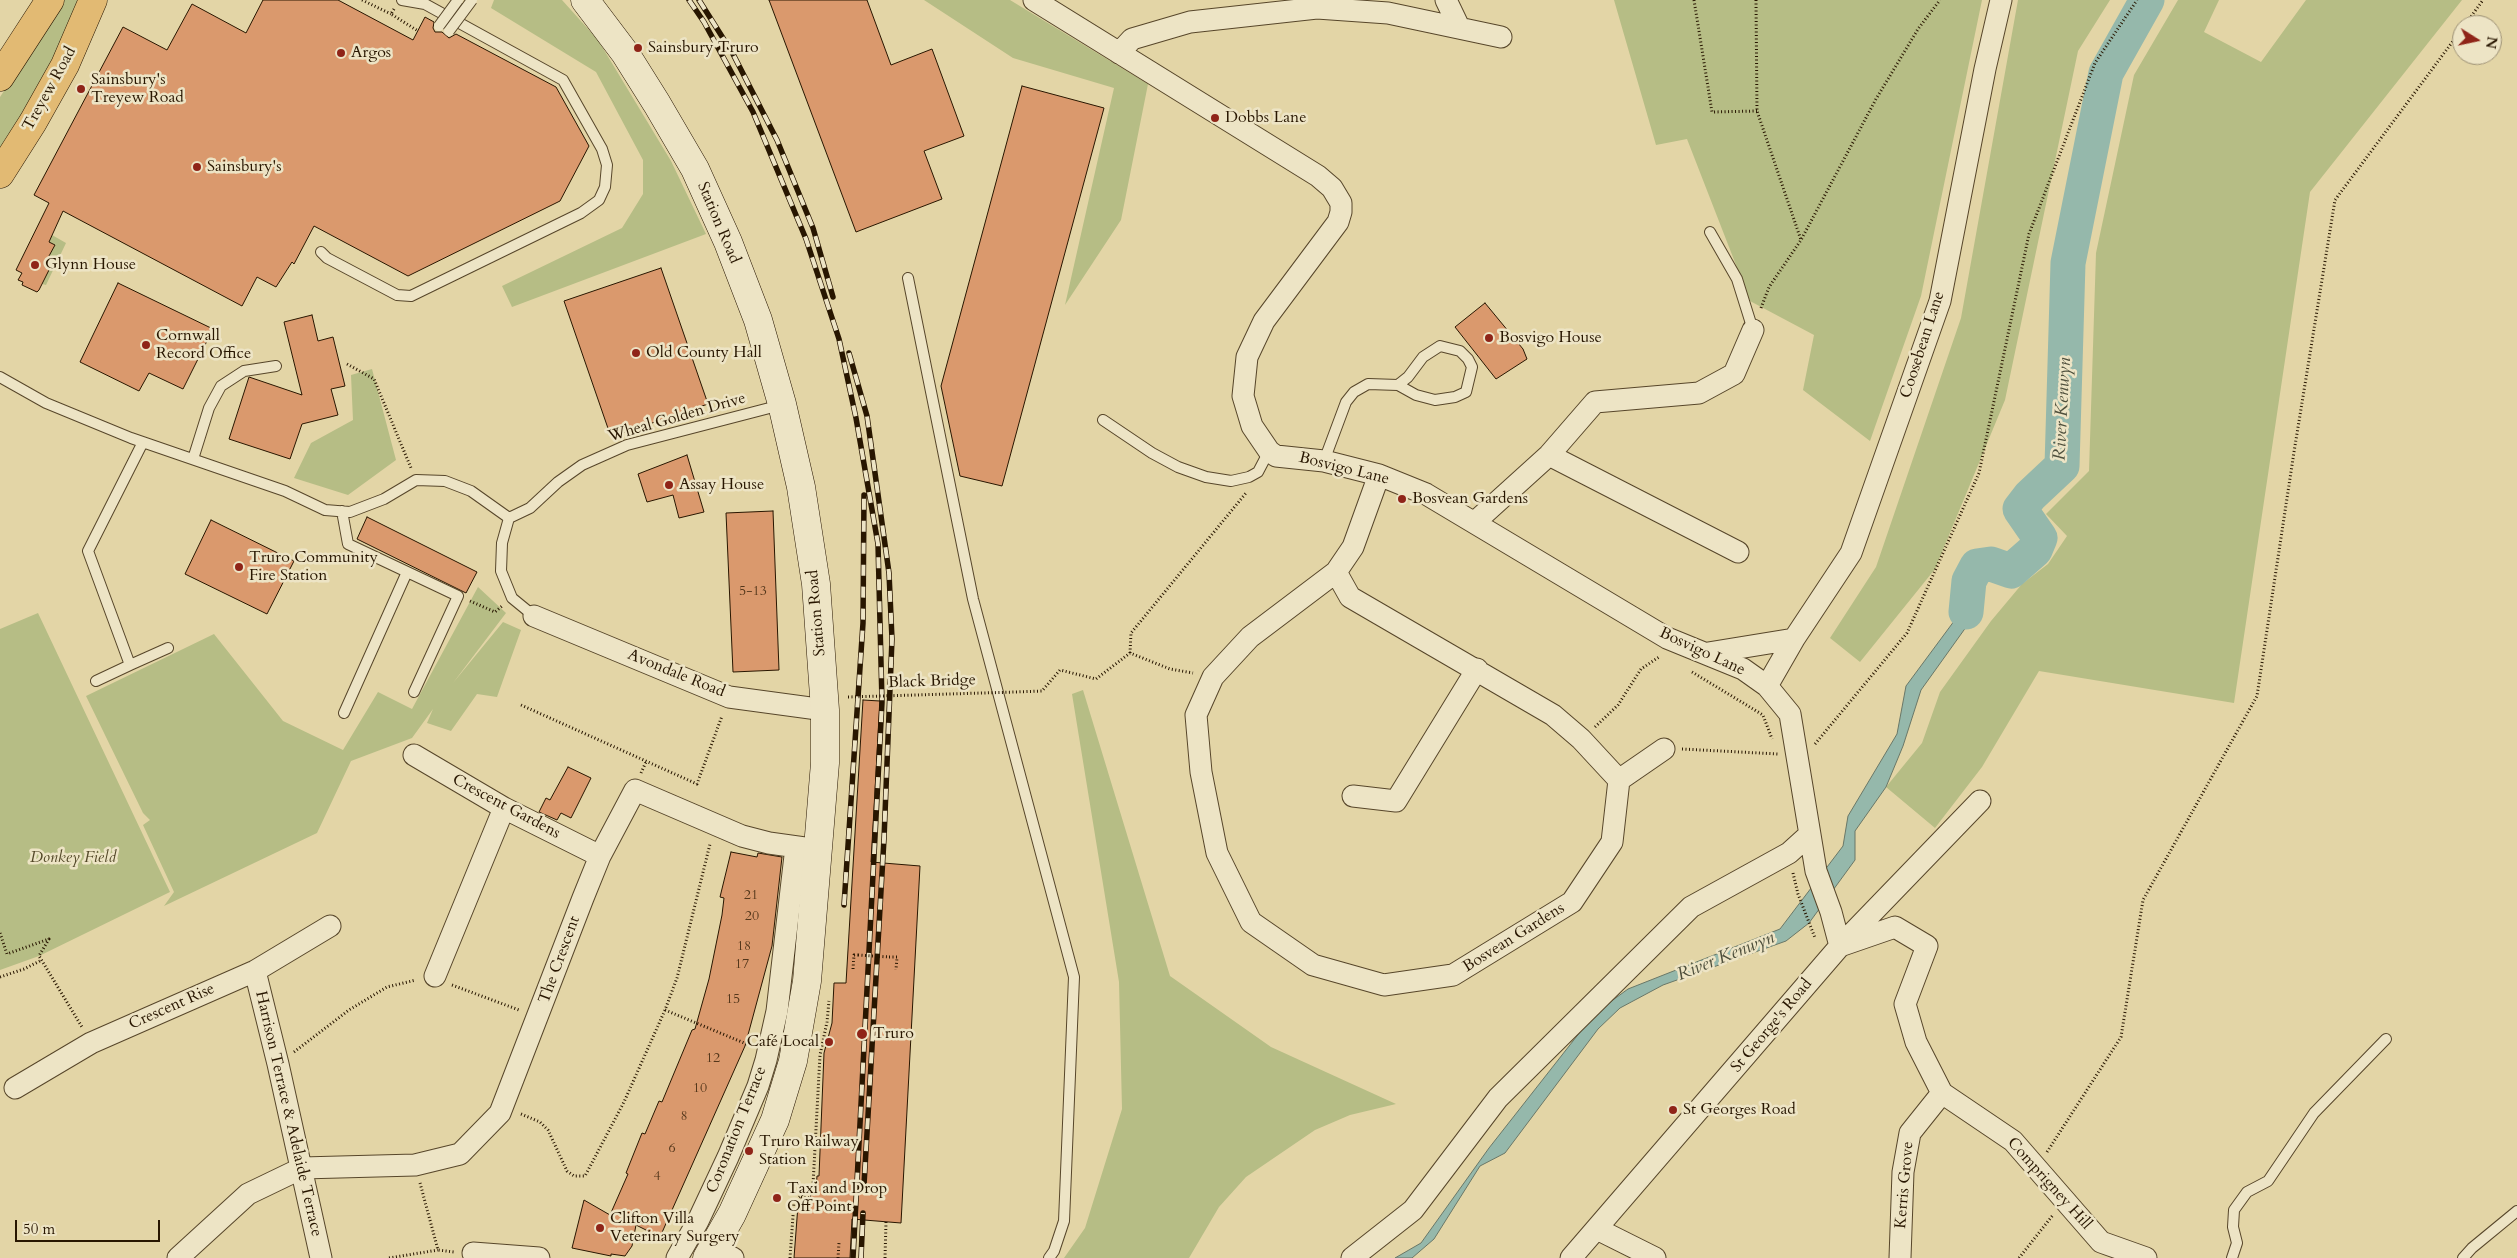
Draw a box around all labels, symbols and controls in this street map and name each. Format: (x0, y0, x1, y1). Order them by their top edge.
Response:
north arrow (2452, 15, 2502, 65)
text: N (2481, 35, 2502, 50)
place label: Sainsbury Truro (648, 38, 759, 58)
marker: Sainsbury Truro (632, 42, 644, 54)
place label: Argos (351, 43, 391, 63)
street label: Treyew Road (19, 44, 81, 134)
marker: Argos (335, 47, 347, 59)
place label: Sainsbury's Treyew Road (91, 70, 184, 108)
marker: Sainsbury's Treyew Road (75, 83, 87, 95)
place label: Dobbs Lane (1225, 108, 1306, 128)
marker: Dobbs Lane (1209, 112, 1221, 124)
place label: Sainsbury's (207, 157, 282, 177)
marker: Sainsbury's (191, 161, 203, 173)
street label: Station Road (692, 179, 744, 267)
place label: Glynn House (45, 255, 136, 275)
marker: Glynn House (29, 259, 41, 271)
street label: Coosebean Lane (1897, 289, 1949, 401)
place label: Cornwall Record Office (156, 326, 251, 364)
place label: Bosvigo House (1499, 328, 1602, 348)
marker: Bosvigo House (1483, 332, 1495, 344)
marker: Cornwall Record Office (140, 339, 152, 351)
place label: Old County Hall (646, 343, 762, 363)
marker: Old County Hall (630, 347, 642, 359)
water label: River Kenwyn (2050, 357, 2076, 461)
street label: Wheal Golden Drive (606, 389, 748, 447)
street label: Bosvigo Lane (1297, 449, 1391, 489)
place label: Assay House (679, 475, 764, 495)
marker: Assay House (663, 479, 675, 491)
place label: Bosvean Gardens (1412, 489, 1528, 509)
marker: Bosvean Gardens (1396, 493, 1408, 505)
place label: Truro Community Fire Station (249, 548, 378, 586)
marker: Truro Community Fire Station (233, 561, 245, 573)
street label: Station Road (804, 569, 830, 657)
house number: 5-13 (739, 584, 767, 600)
street label: Bosvigo Lane (1656, 624, 1748, 680)
street label: Avondale Road (624, 646, 728, 702)
street label: Black Bridge (888, 671, 976, 693)
street label: Crescent Gardens (449, 771, 563, 843)
park label: Donkey Field (30, 848, 116, 868)
house number: 21 (744, 888, 758, 904)
street label: Bosvean Gardens (1460, 899, 1568, 977)
house number: 20 (745, 909, 759, 925)
street label: The Crescent (535, 914, 585, 1006)
water label: River Kenwyn (1674, 928, 1778, 986)
house number: 18 (737, 939, 751, 955)
house number: 17 (735, 957, 749, 973)
street label: St George's Road (1727, 975, 1817, 1077)
street label: Crescent Rise (126, 980, 218, 1034)
street label: Harrison Terrace & Adelaide Terrace (250, 989, 326, 1239)
house number: 15 (726, 992, 740, 1008)
place label: Truro (873, 1024, 914, 1044)
marker: Truro (855, 1027, 869, 1041)
place label: Café Local (747, 1032, 819, 1052)
marker: Café Local (823, 1036, 835, 1048)
house number: 12 (706, 1051, 720, 1067)
street label: Coronation Terrace (703, 1064, 771, 1196)
house number: 10 (693, 1081, 707, 1097)
place label: St Georges Road (1683, 1100, 1796, 1120)
marker: St Georges Road (1667, 1104, 1679, 1116)
house number: 8 (680, 1109, 688, 1125)
place label: Truro Railway Station (759, 1132, 859, 1170)
street label: Comprigney Hill (2003, 1134, 2095, 1234)
house number: 6 (668, 1141, 676, 1157)
street label: Kerris Grove (1892, 1141, 1918, 1229)
marker: Truro Railway Station (743, 1145, 755, 1157)
house number: 4 (653, 1169, 661, 1185)
place label: Taxi and Drop Off Point (787, 1179, 887, 1217)
marker: Taxi and Drop Off Point (771, 1192, 783, 1204)
place label: Clifton Villa Veterinary Surgery (610, 1209, 739, 1247)
scale bar (18, 1210, 162, 1242)
text: 50 m (23, 1219, 55, 1239)
marker: Clifton Villa Veterinary Surgery (594, 1222, 606, 1234)

